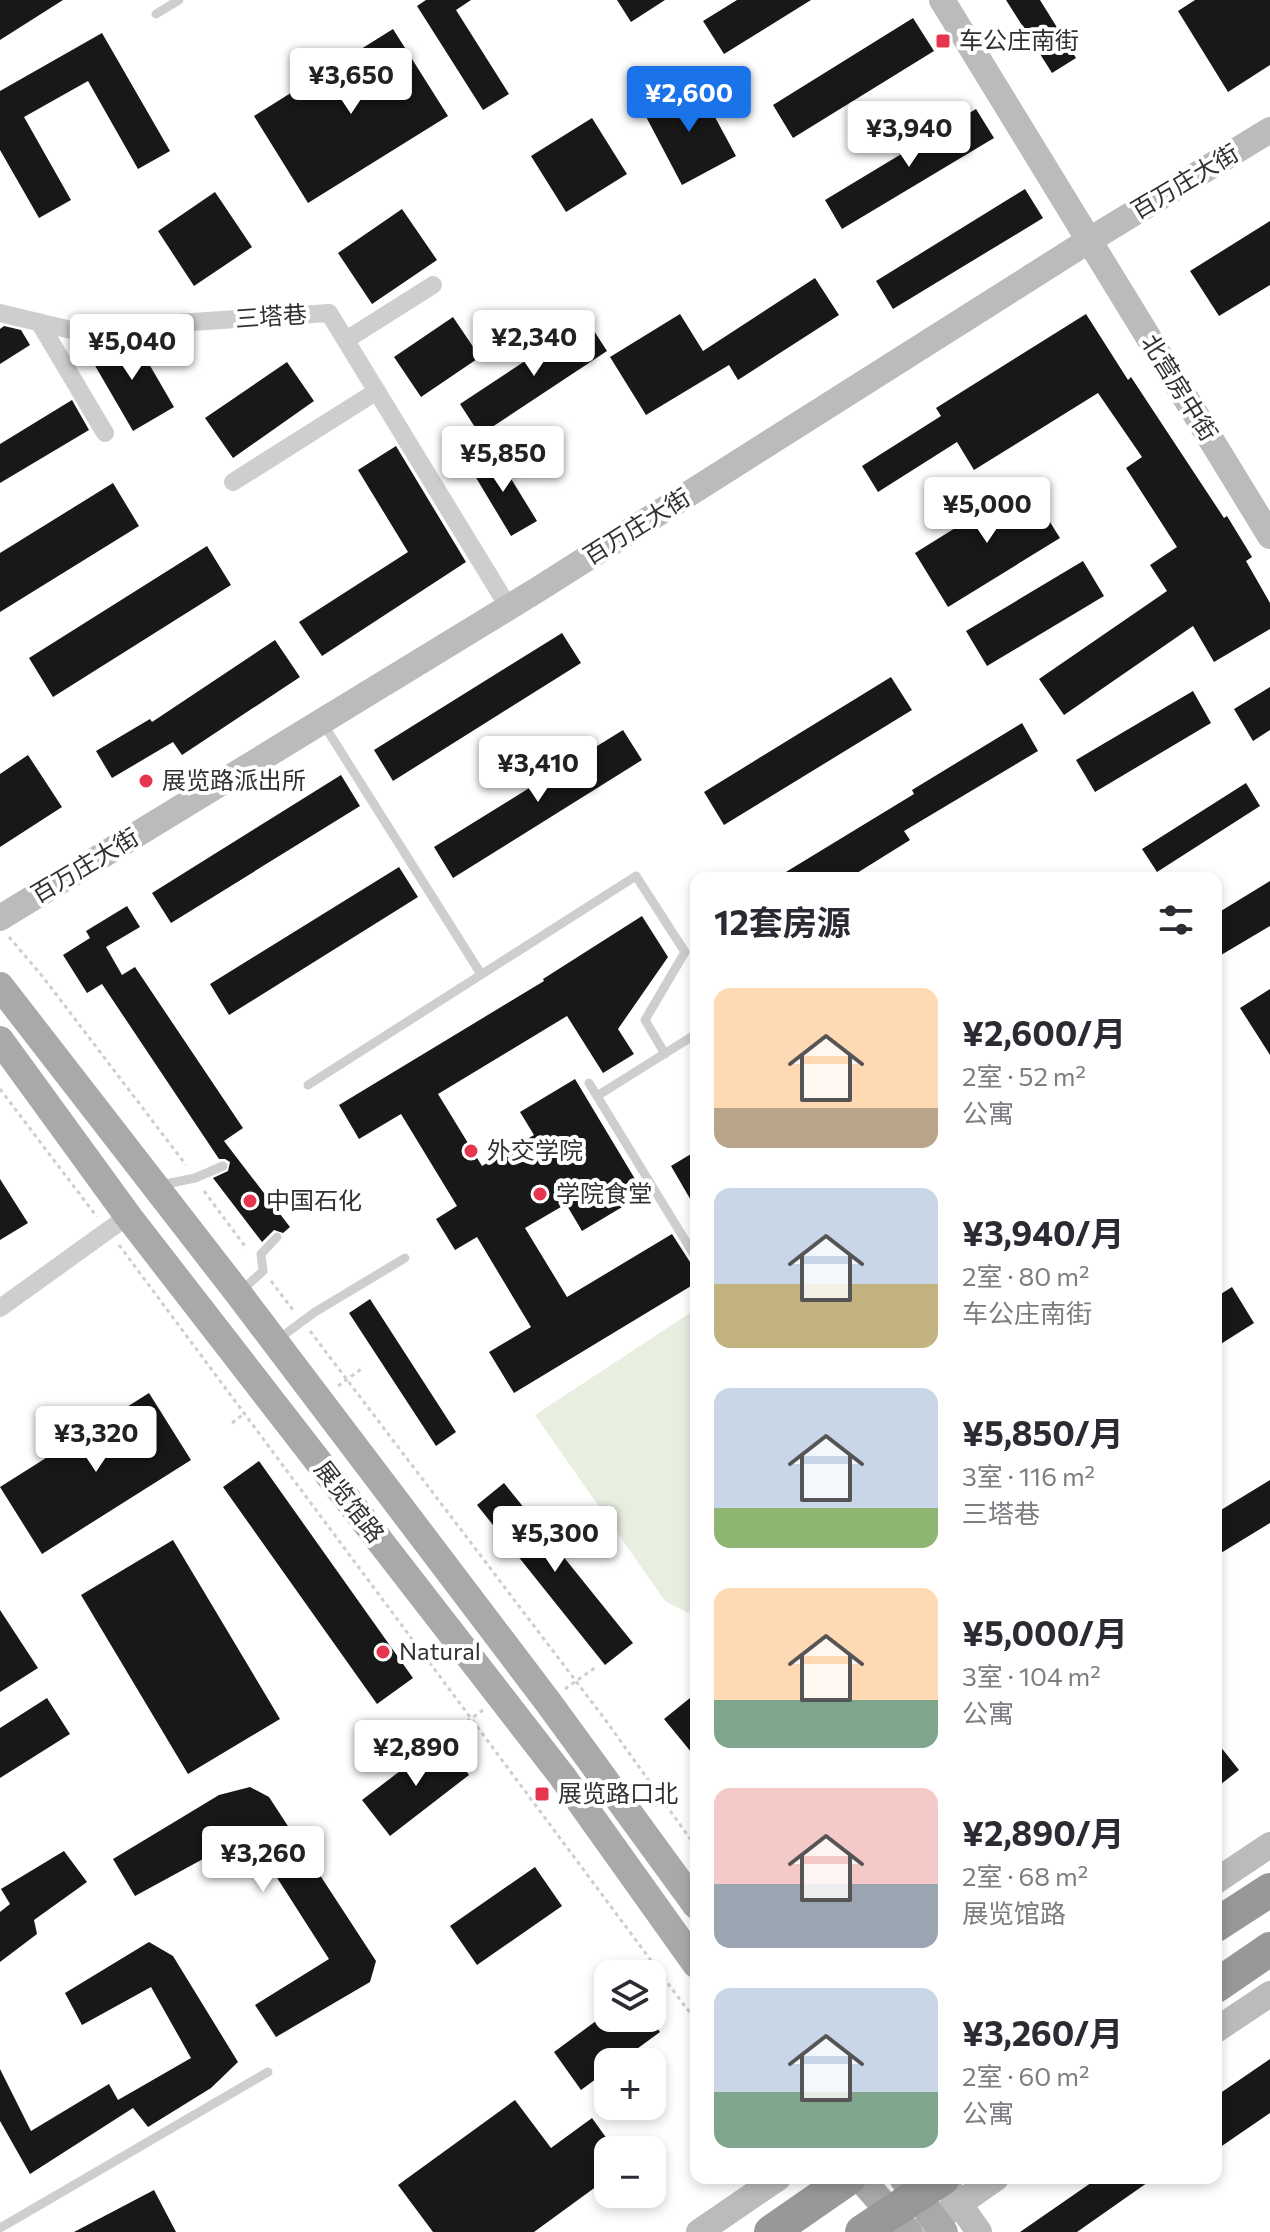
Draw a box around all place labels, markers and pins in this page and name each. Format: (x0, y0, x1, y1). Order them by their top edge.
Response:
place label: 车公庄南街 (959, 25, 1079, 54)
marker: 车公庄南街 (934, 32, 952, 50)
pin: ¥3,650 (286, 48, 416, 116)
pin: ¥2,600 (624, 66, 754, 134)
pin: ¥3,940 (844, 101, 974, 169)
pin: ¥2,340 (469, 310, 599, 378)
pin: ¥5,040 (67, 314, 197, 382)
pin: ¥5,850 (438, 426, 568, 494)
pin: ¥5,000 (922, 477, 1052, 545)
pin: ¥3,410 (473, 736, 603, 804)
place label: 展览路派出所 (162, 765, 306, 794)
marker: 展览路派出所 (137, 772, 155, 790)
place label: 外交学院 (487, 1135, 583, 1164)
marker: 外交学院 (462, 1142, 480, 1160)
place label: 学院食堂 (556, 1178, 652, 1207)
place label: 中国石化 (266, 1185, 362, 1214)
marker: 学院食堂 (531, 1185, 549, 1203)
marker: 中国石化 (241, 1192, 259, 1210)
pin: ¥3,320 (31, 1406, 161, 1474)
pin: ¥5,300 (490, 1506, 620, 1574)
place label: Natural (399, 1636, 481, 1665)
marker: Natural (374, 1643, 392, 1661)
pin: ¥2,890 (351, 1720, 481, 1788)
place label: 展览路口北 (558, 1778, 678, 1807)
marker: 展览路口北 (533, 1785, 551, 1803)
pin: ¥3,260 (198, 1826, 328, 1894)

